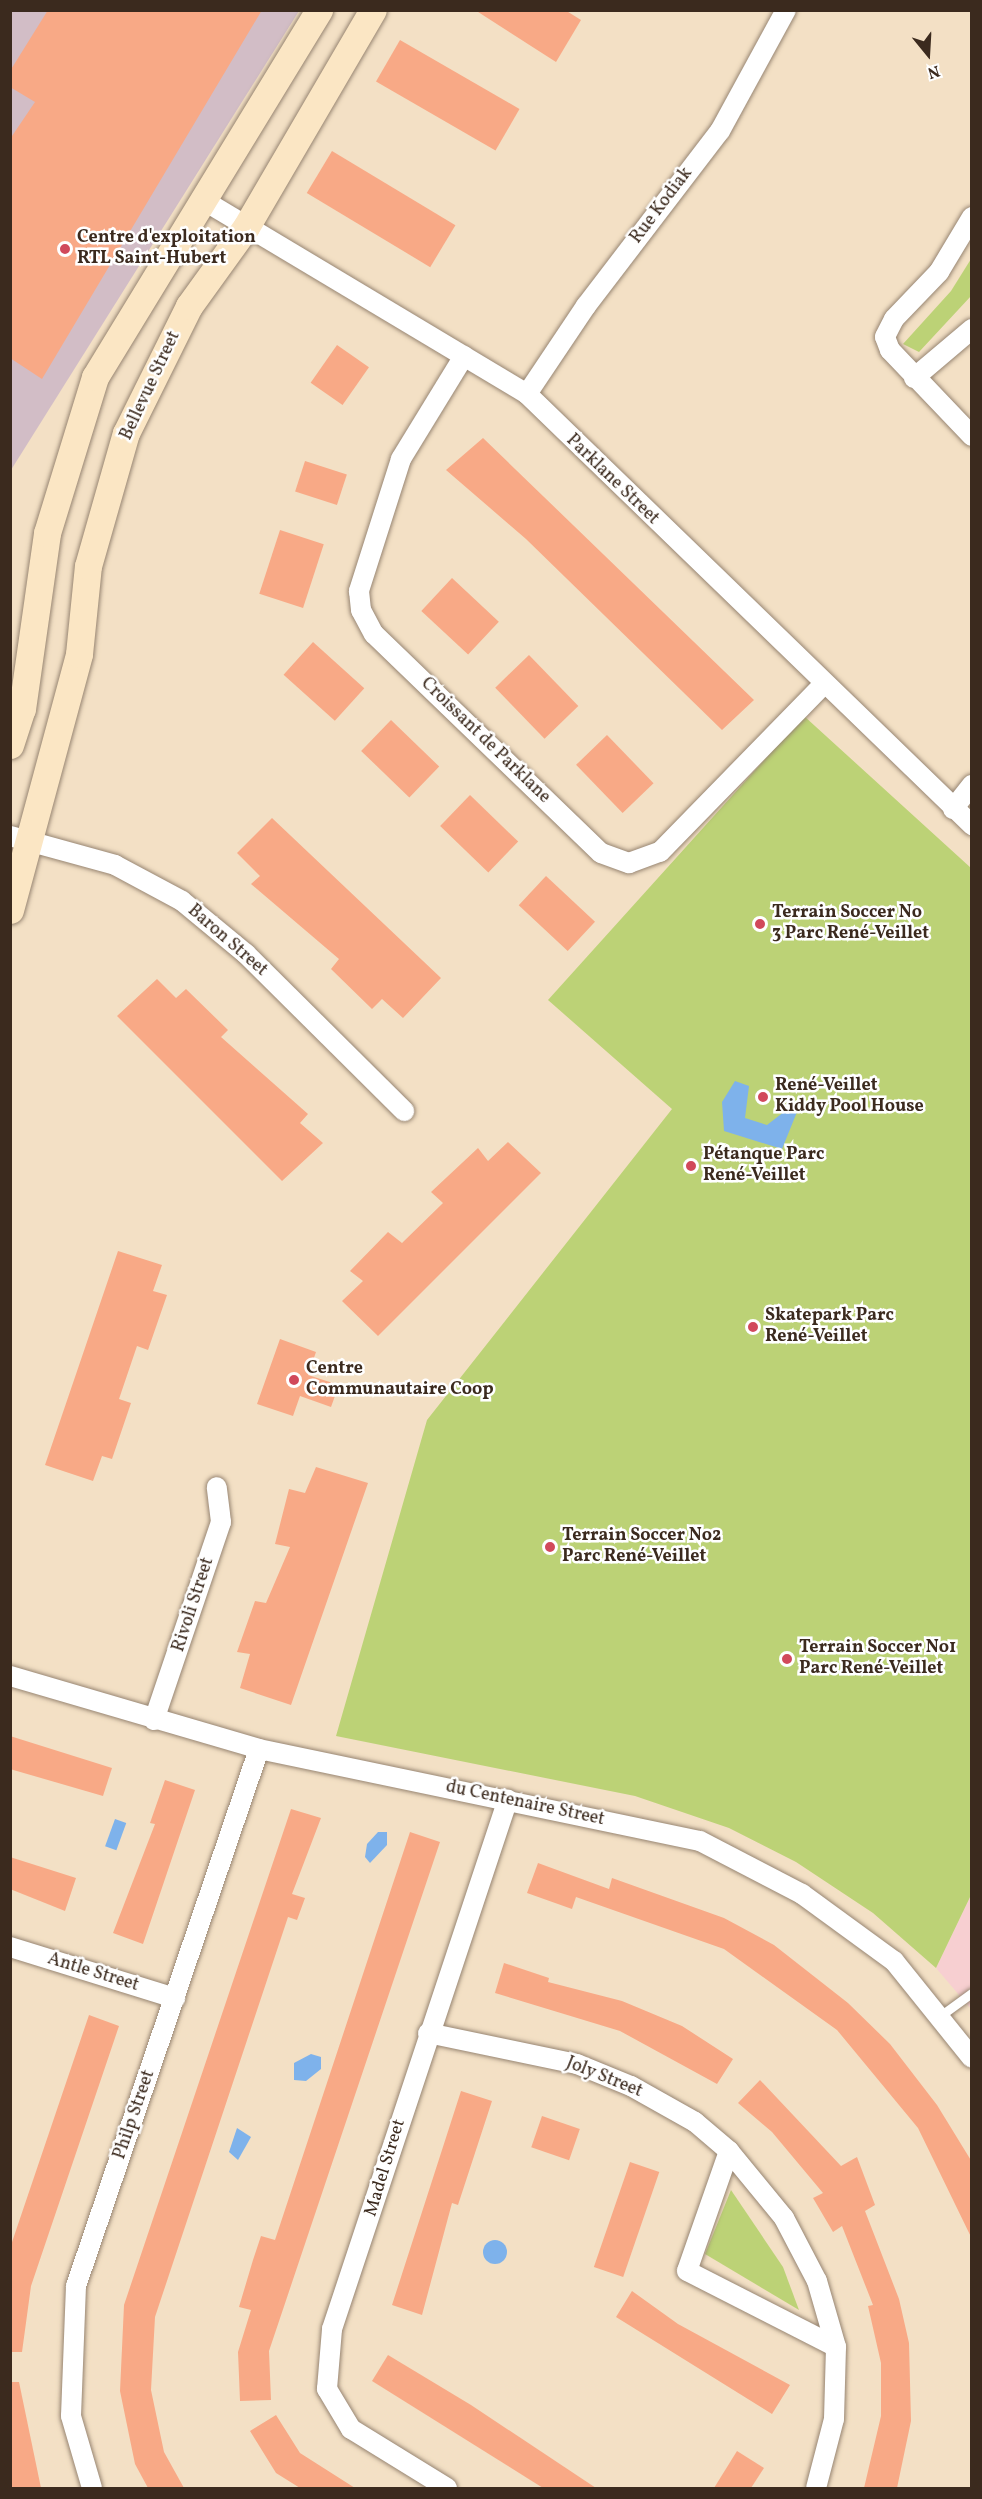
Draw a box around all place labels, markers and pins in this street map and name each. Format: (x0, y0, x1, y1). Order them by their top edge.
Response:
place label: Centre d'exploitation RTL Saint-Hubert (77, 228, 256, 270)
marker: Centre d'exploitation RTL Saint-Hubert (58, 242, 72, 256)
place label: Terrain Soccer No 3 Parc René-Veillet (772, 903, 929, 946)
marker: Terrain Soccer No 3 Parc René-Veillet (753, 917, 767, 931)
place label: René-Veillet Kiddy Pool House (775, 1076, 924, 1118)
marker: René-Veillet Kiddy Pool House (756, 1090, 770, 1104)
place label: Pétanque Parc René-Veillet (703, 1145, 824, 1188)
marker: Pétanque Parc René-Veillet (684, 1159, 698, 1173)
place label: Skatepark Parc René-Veillet (765, 1306, 894, 1348)
marker: Skatepark Parc René-Veillet (746, 1320, 760, 1334)
place label: Centre Communautaire Coop (306, 1359, 493, 1402)
marker: Centre Communautaire Coop (287, 1373, 301, 1387)
place label: Terrain Soccer No2 Parc René-Veillet (562, 1526, 721, 1568)
marker: Terrain Soccer No2 Parc René-Veillet (543, 1540, 557, 1554)
place label: Terrain Soccer No1 Parc René-Veillet (799, 1638, 956, 1680)
marker: Terrain Soccer No1 Parc René-Veillet (780, 1652, 794, 1666)

